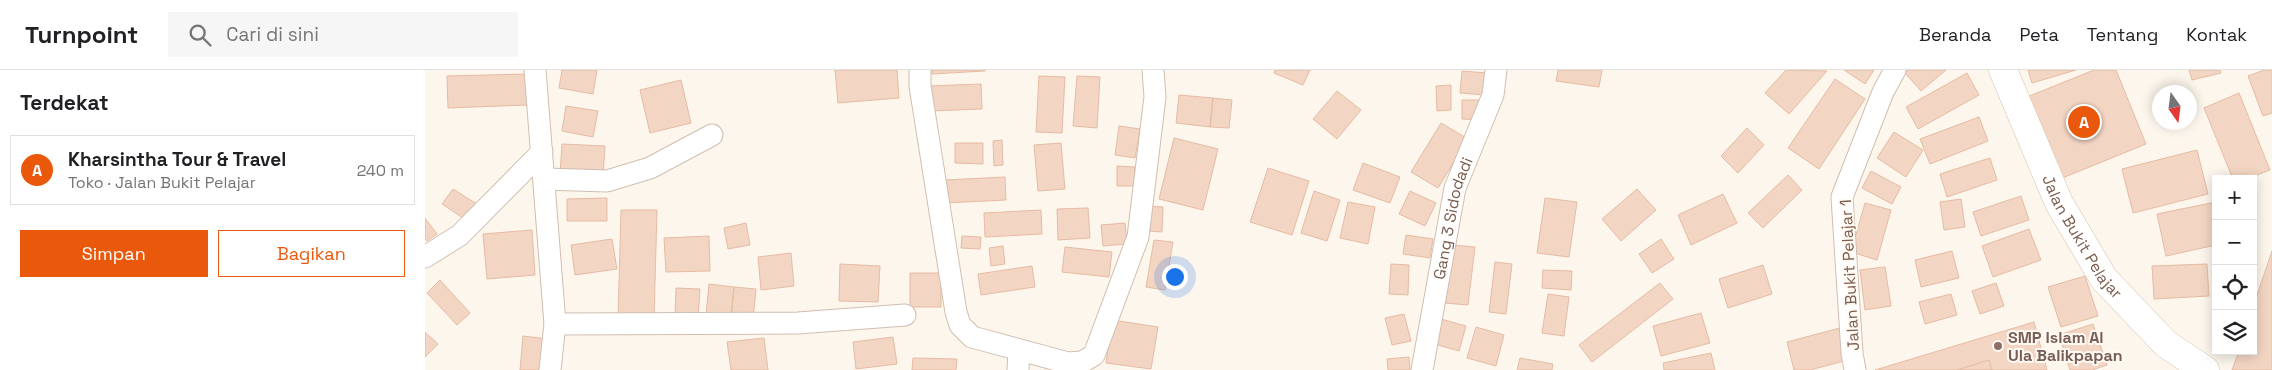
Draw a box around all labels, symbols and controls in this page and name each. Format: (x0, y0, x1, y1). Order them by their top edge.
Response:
search box (168, 12, 518, 57)
text: Turnpoint (25, 19, 138, 50)
icon: search (186, 21, 214, 49)
text: Cari di sini (226, 22, 319, 47)
text: Beranda (1919, 23, 1991, 46)
text: Peta (2019, 23, 2059, 46)
text: Tentang (2087, 23, 2158, 46)
text: Kontak (2186, 23, 2247, 46)
north arrow (2152, 85, 2197, 130)
text: Terdekat (20, 89, 109, 116)
pin: A (2068, 103, 2100, 141)
text: Kharsintha Tour & Travel (68, 147, 286, 172)
street label: Gang 3 Sidodadi (1429, 154, 1478, 281)
text: A (32, 160, 42, 181)
text: 240 m (357, 160, 404, 181)
text: Toko · Jalan Bukit Pelajar (68, 172, 256, 193)
street label: Jalan Bukit Pelajar (2037, 172, 2127, 303)
map controls (2212, 175, 2257, 355)
button: + (2212, 175, 2257, 220)
street label: Jalan Bukit Pelajar 1 (1835, 199, 1864, 351)
button: − (2212, 220, 2257, 265)
button: Simpan (20, 230, 208, 277)
button: Bagikan (218, 230, 405, 277)
your location (1162, 264, 1188, 290)
button: locate (2212, 265, 2257, 310)
button: layers (2212, 310, 2257, 355)
place label: SMP Islam Al Ula Balikpapan (2008, 327, 2123, 366)
marker: SMP Islam Al Ula Balikpapan (1992, 340, 2004, 352)

